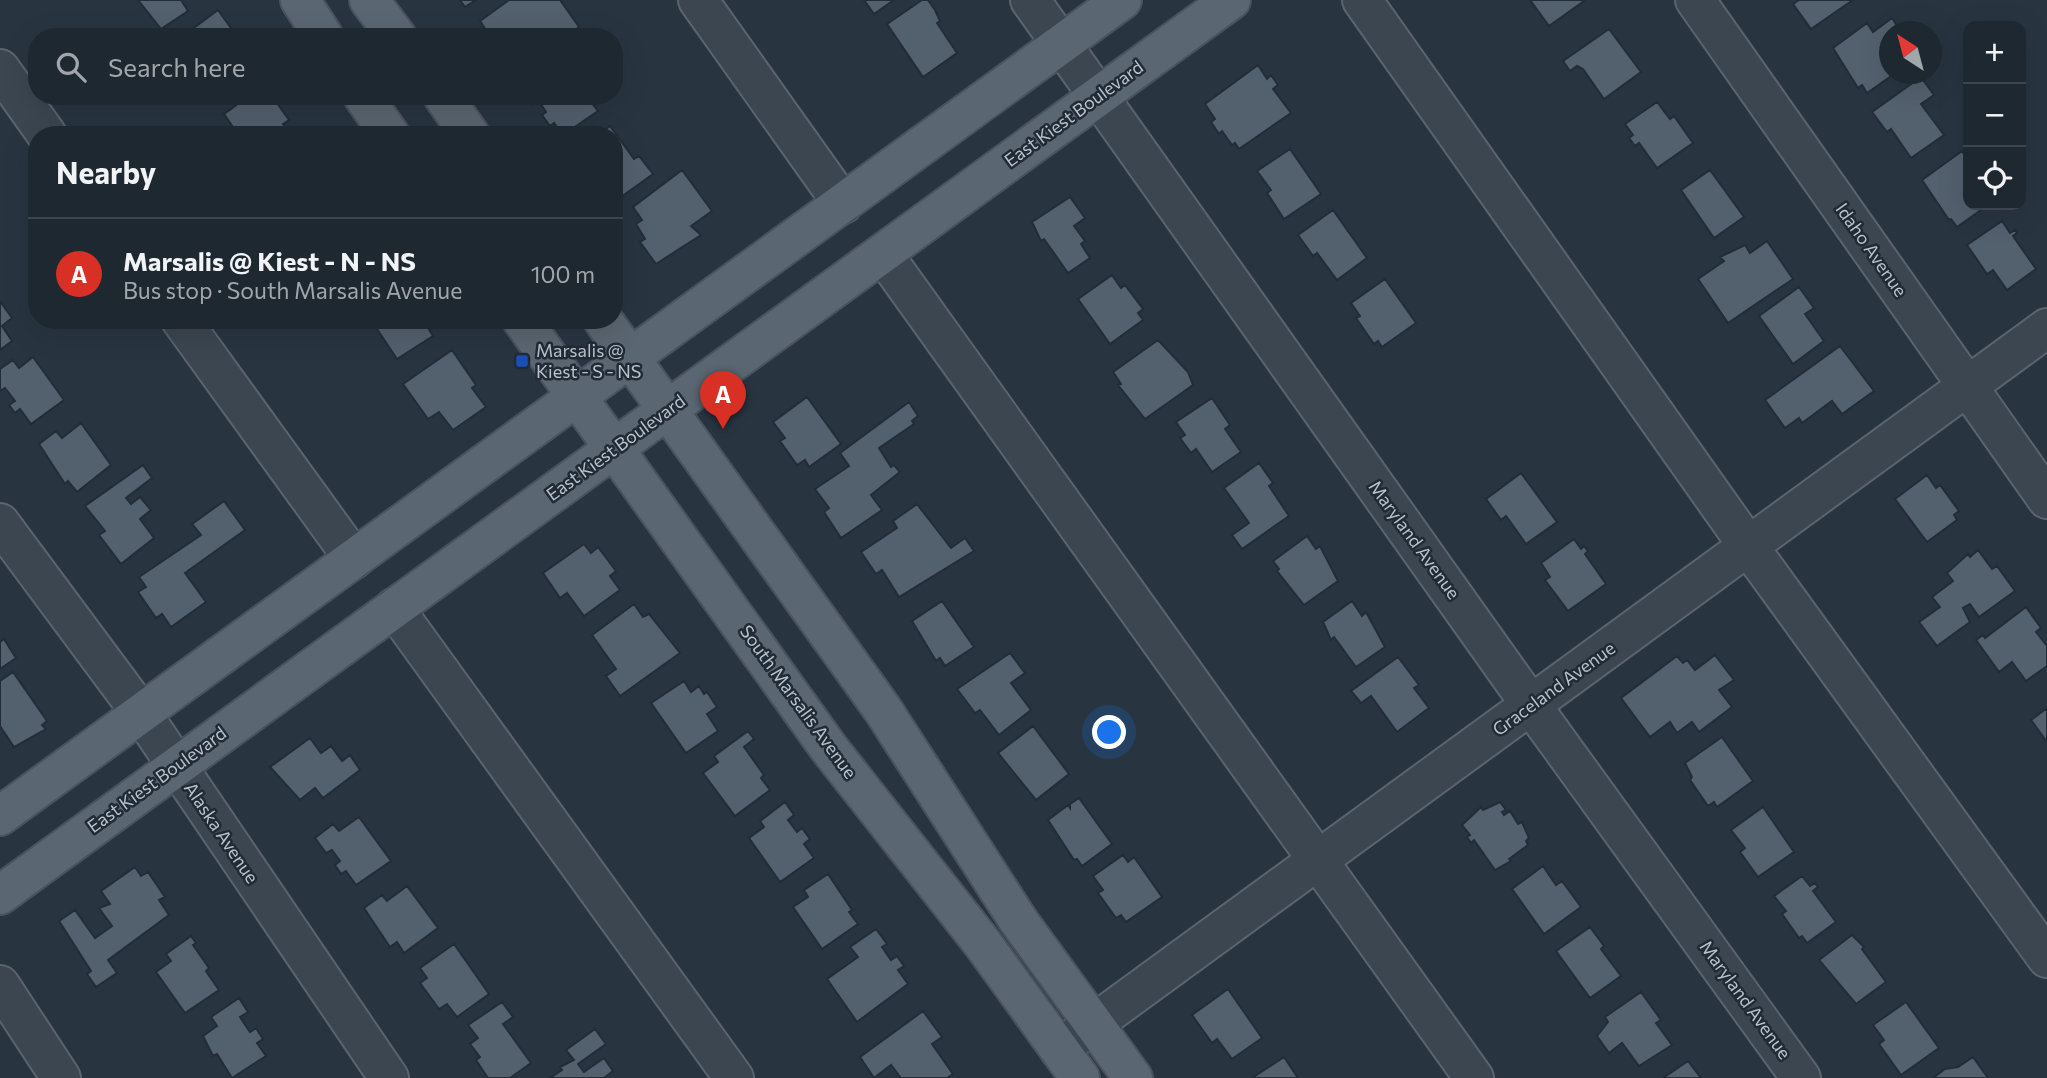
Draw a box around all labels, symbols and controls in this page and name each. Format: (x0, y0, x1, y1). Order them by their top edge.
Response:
north arrow (1879, 21, 1942, 84)
map controls (1963, 21, 2026, 210)
button: + (1963, 21, 2026, 84)
search box (28, 28, 623, 105)
icon: search (52, 48, 90, 86)
text: Search here (108, 51, 246, 82)
street label: East Kiest Boulevard (1000, 55, 1147, 171)
button: − (1963, 84, 2026, 147)
button: locate (1963, 147, 2026, 210)
text: Nearby (56, 153, 156, 190)
street label: Idaho Avenue (1831, 198, 1912, 301)
text: Marsalis @ Kiest - N - NS (123, 245, 416, 276)
text: A (71, 260, 87, 288)
text: 100 m (531, 260, 595, 288)
text: Bus stop · South Marsalis Avenue (123, 276, 462, 304)
place label: Marsalis @ Kiest - S - NS (536, 339, 641, 382)
marker: Marsalis @ Kiest - S - NS (514, 353, 530, 369)
pin: A (700, 371, 746, 429)
street label: East Kiest Boulevard (542, 389, 689, 505)
street label: Maryland Avenue (1364, 476, 1465, 603)
street label: South Marsalis Avenue (736, 620, 862, 782)
street label: Graceland Avenue (1488, 636, 1619, 740)
your location (1092, 715, 1126, 749)
street label: East Kiest Boulevard (83, 721, 230, 837)
street label: Alaska Avenue (180, 778, 264, 887)
street label: Maryland Avenue (1695, 936, 1796, 1063)

